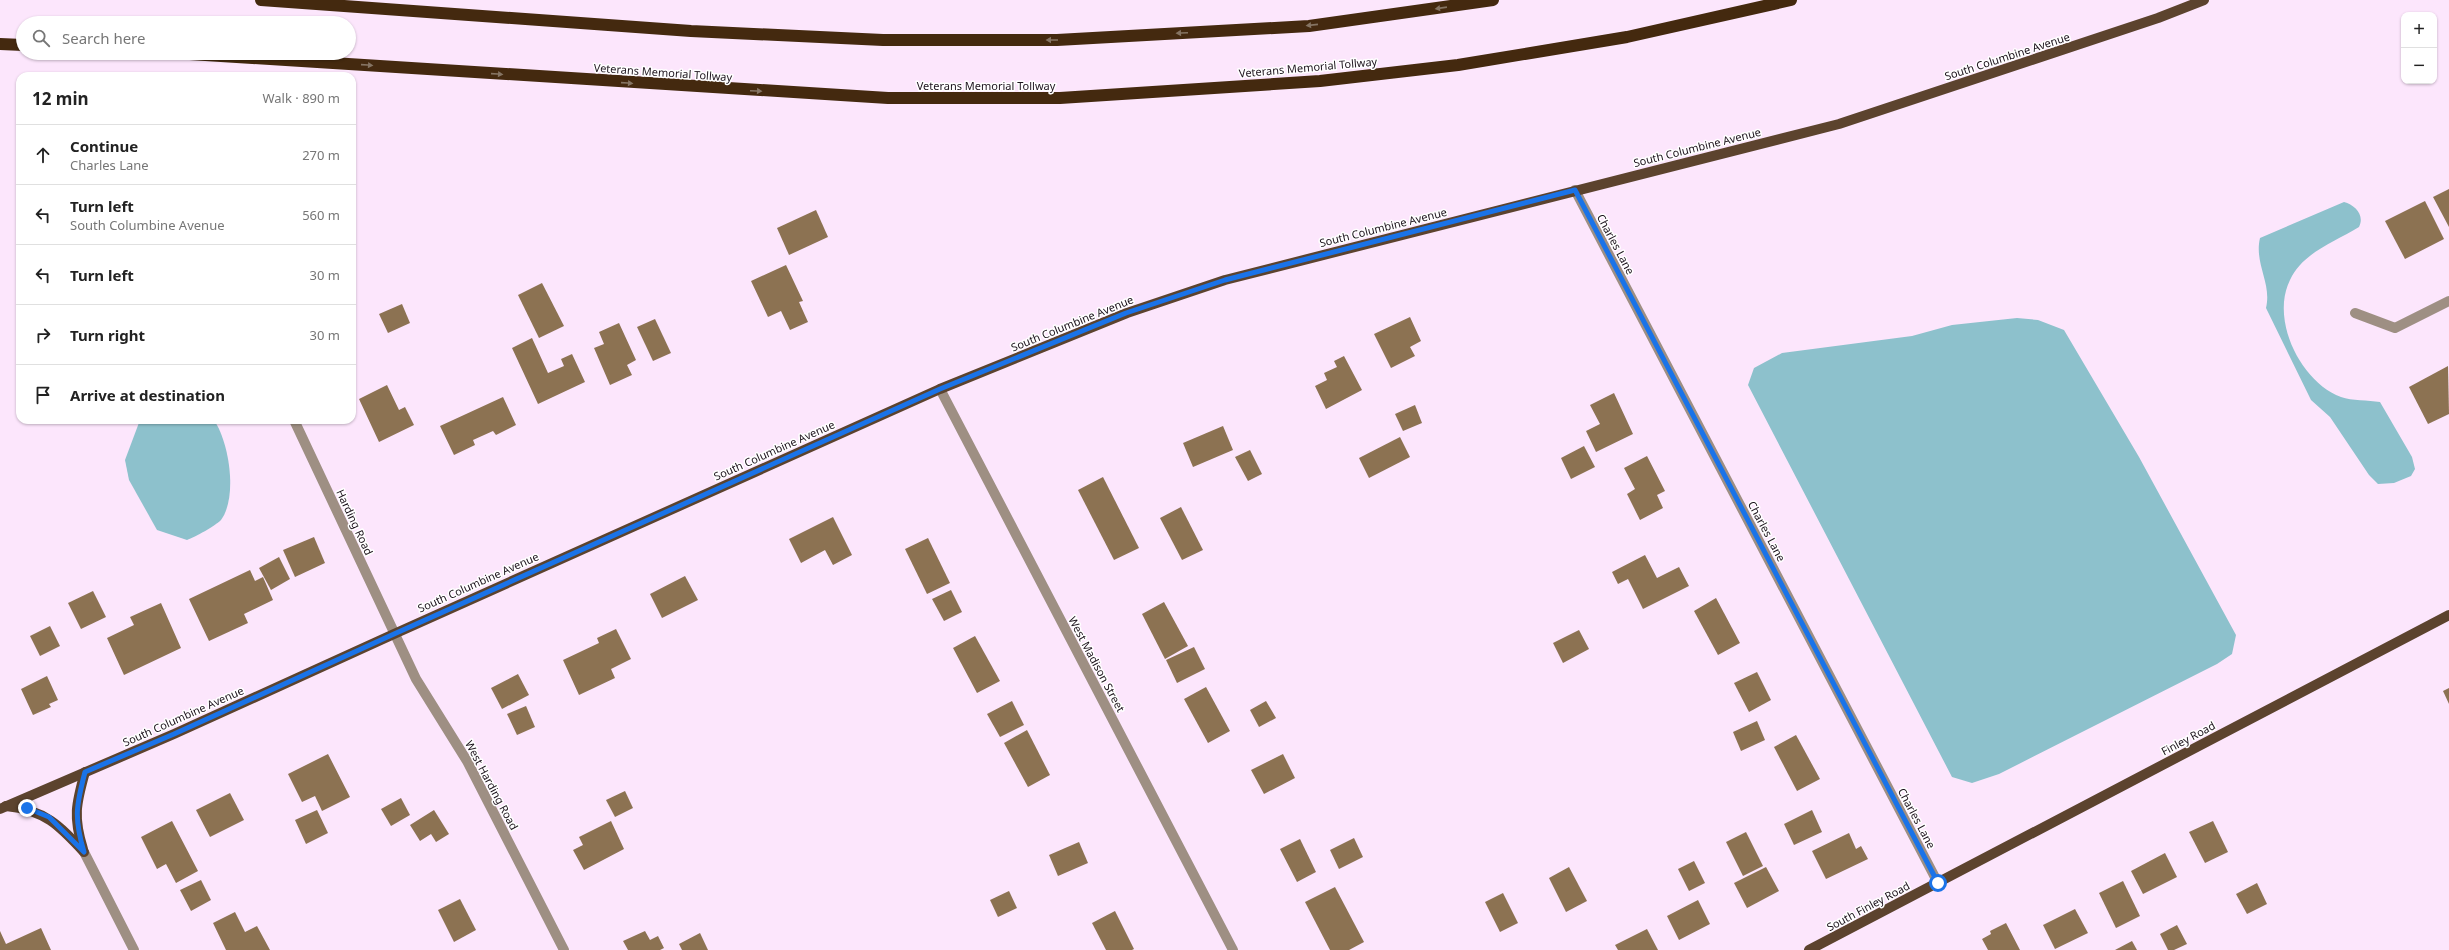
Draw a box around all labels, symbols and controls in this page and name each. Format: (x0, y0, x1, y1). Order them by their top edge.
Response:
one-way arrow (1435, 5, 1447, 11)
map controls (2401, 12, 2437, 84)
button: + (2401, 12, 2437, 48)
search box (16, 16, 356, 60)
one-way arrow (1306, 22, 1318, 28)
icon: search (30, 27, 52, 49)
text: Search here (62, 28, 145, 48)
street label: South Columbine Avenue (1943, 29, 2071, 83)
one-way arrow (1176, 30, 1188, 37)
one-way arrow (1045, 37, 1058, 43)
button: − (2401, 48, 2437, 84)
street label: Veterans Memorial Tollway (1238, 53, 1378, 81)
street label: Veterans Memorial Tollway (593, 60, 733, 84)
one-way arrow (361, 61, 373, 68)
one-way arrow (491, 70, 503, 77)
street label: Veterans Memorial Tollway (917, 78, 1056, 93)
one-way arrow (620, 79, 633, 86)
text: 12 min (32, 87, 89, 110)
one-way arrow (750, 87, 762, 94)
text: Walk · 890 m (262, 89, 340, 107)
street label: South Columbine Avenue (1632, 124, 1762, 170)
text: Continue (70, 136, 138, 156)
icon: ahead (32, 144, 54, 166)
text: 270 m (302, 146, 340, 164)
text: Charles Lane (70, 156, 149, 174)
text: Turn left (70, 196, 134, 216)
icon: left (32, 204, 54, 226)
street label: South Columbine Avenue (1318, 204, 1448, 250)
text: 560 m (302, 206, 340, 224)
street label: Charles Lane (1594, 211, 1638, 277)
text: South Columbine Avenue (70, 216, 225, 234)
icon: left (32, 264, 54, 286)
text: Turn left (70, 265, 134, 285)
text: 30 m (310, 266, 340, 284)
street label: South Columbine Avenue (1009, 292, 1135, 354)
icon: right (32, 324, 54, 346)
text: Turn right (70, 325, 145, 345)
text: 30 m (310, 326, 340, 344)
icon: arrive (32, 384, 54, 406)
text: Arrive at destination (70, 385, 225, 405)
street label: South Columbine Avenue (711, 417, 837, 483)
street label: Harding Road (333, 487, 377, 557)
street label: Charles Lane (1745, 498, 1789, 564)
street label: South Columbine Avenue (415, 549, 541, 615)
street label: West Madison Street (1065, 614, 1129, 715)
street label: South Columbine Avenue (120, 683, 246, 749)
street label: Finley Road (2158, 718, 2218, 758)
street label: West Harding Road (462, 738, 522, 832)
street label: Charles Lane (1895, 785, 1939, 851)
route end (18, 799, 36, 817)
route start (1929, 874, 1947, 892)
street label: South Finley Road (1824, 878, 1912, 934)

